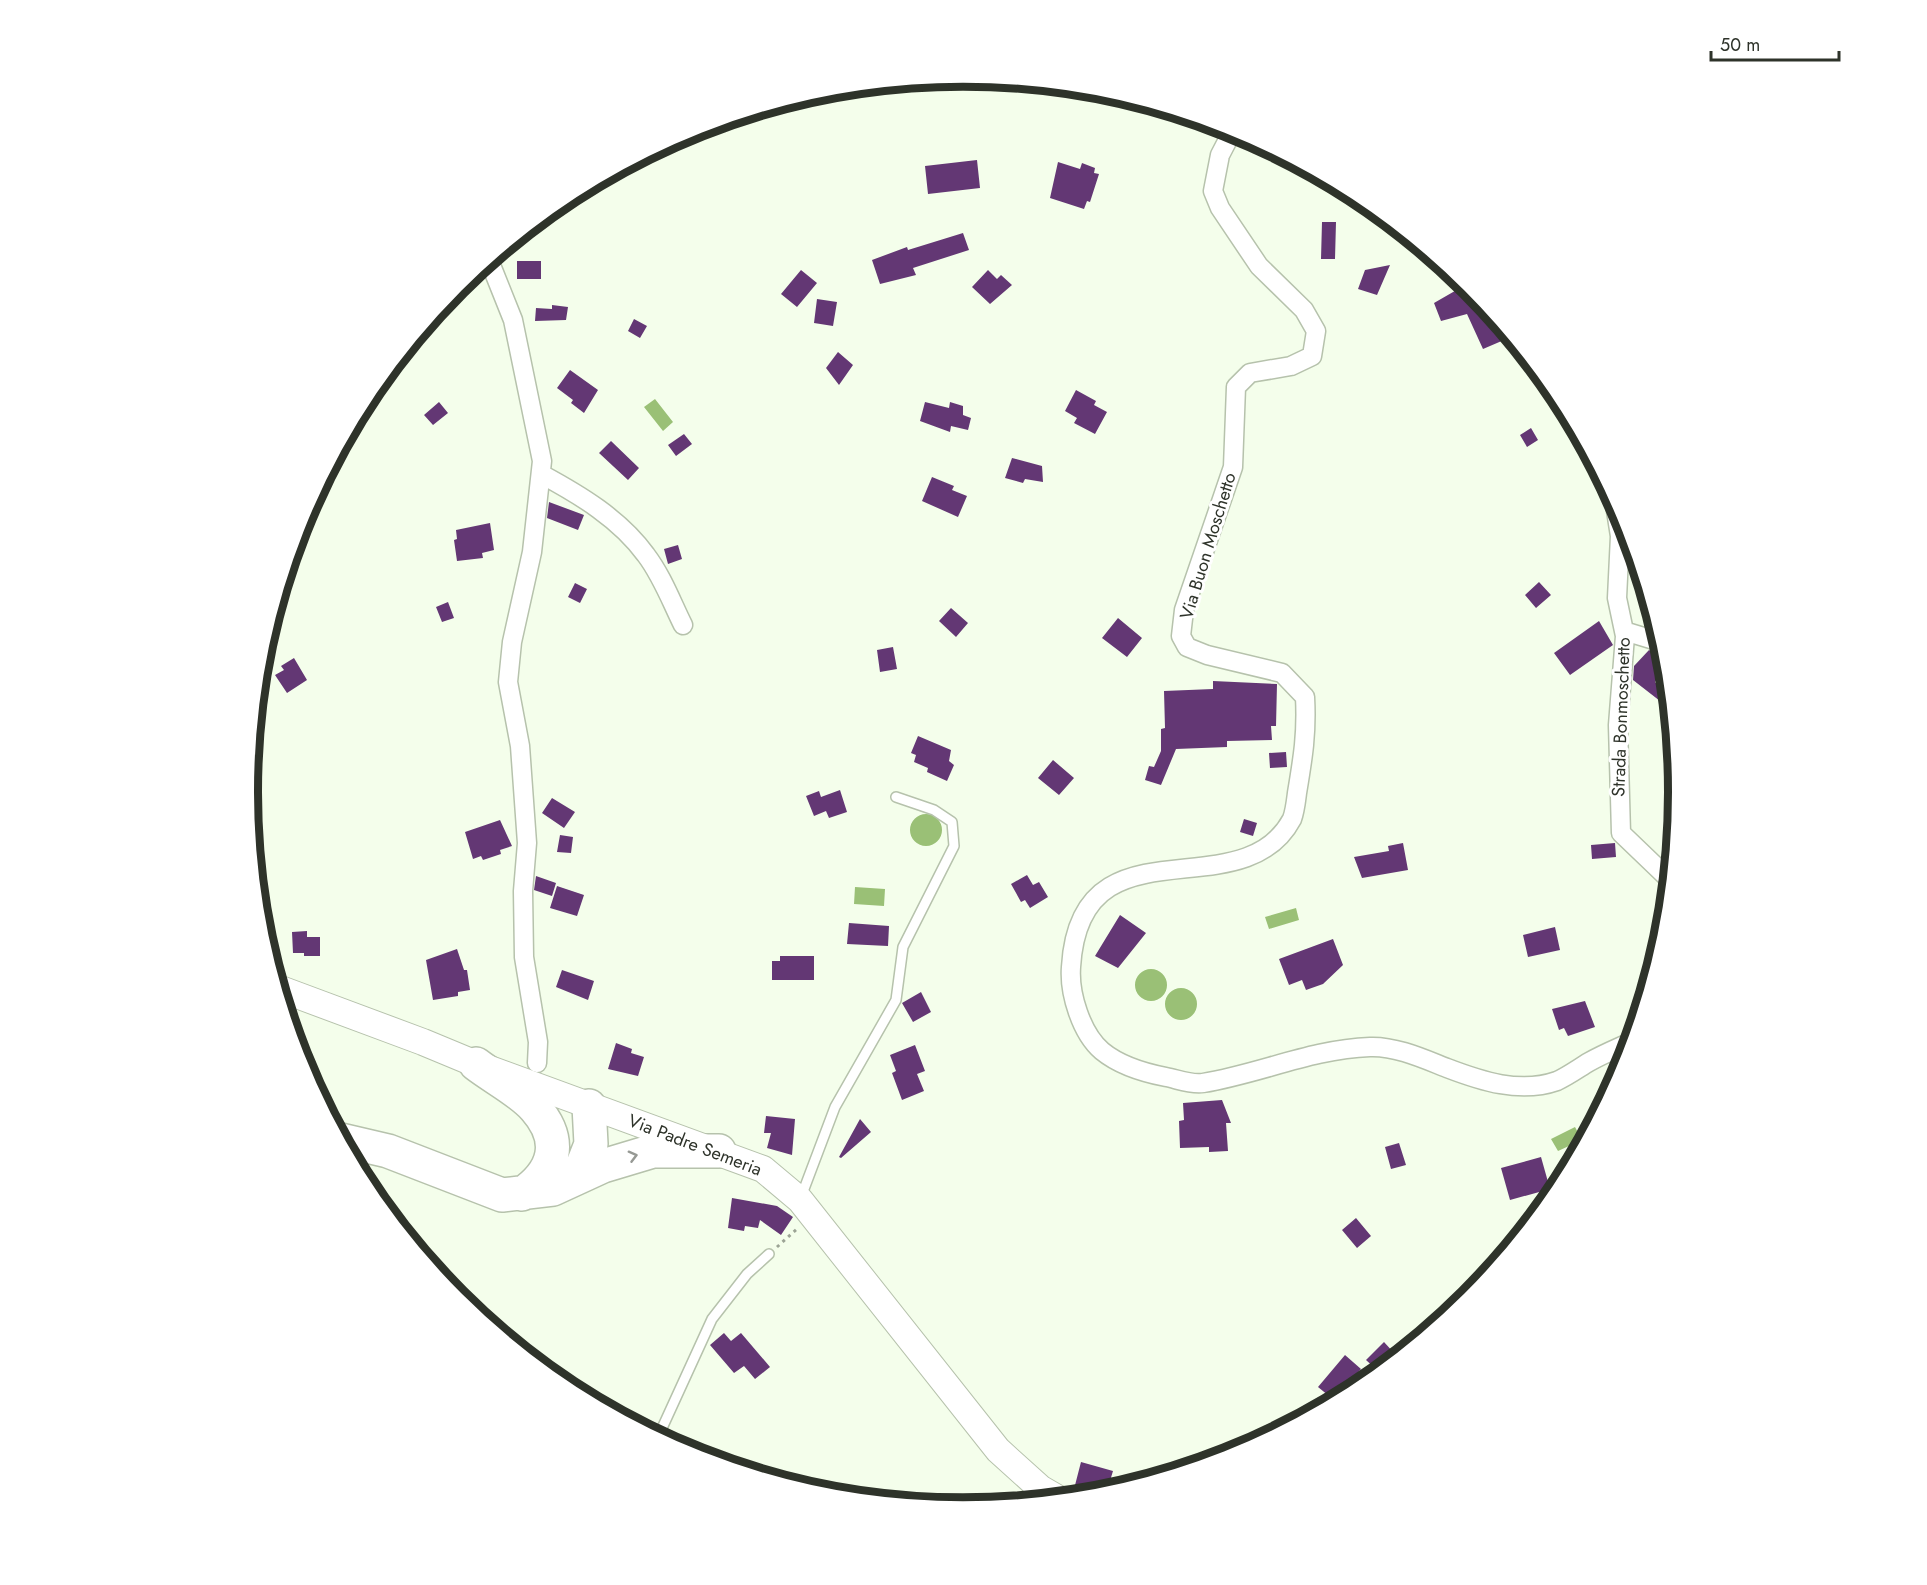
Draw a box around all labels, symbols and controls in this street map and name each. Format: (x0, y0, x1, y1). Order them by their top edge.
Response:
scale bar (1711, 24, 1838, 62)
text: 50 m (1720, 32, 1760, 58)
street label: Via Buon Moschetto (1173, 469, 1243, 623)
street label: Strada Bonmoschetto (1605, 637, 1637, 797)
street label: Via Padre Semeria (624, 1108, 766, 1182)
one-way arrow (627, 1151, 638, 1163)

